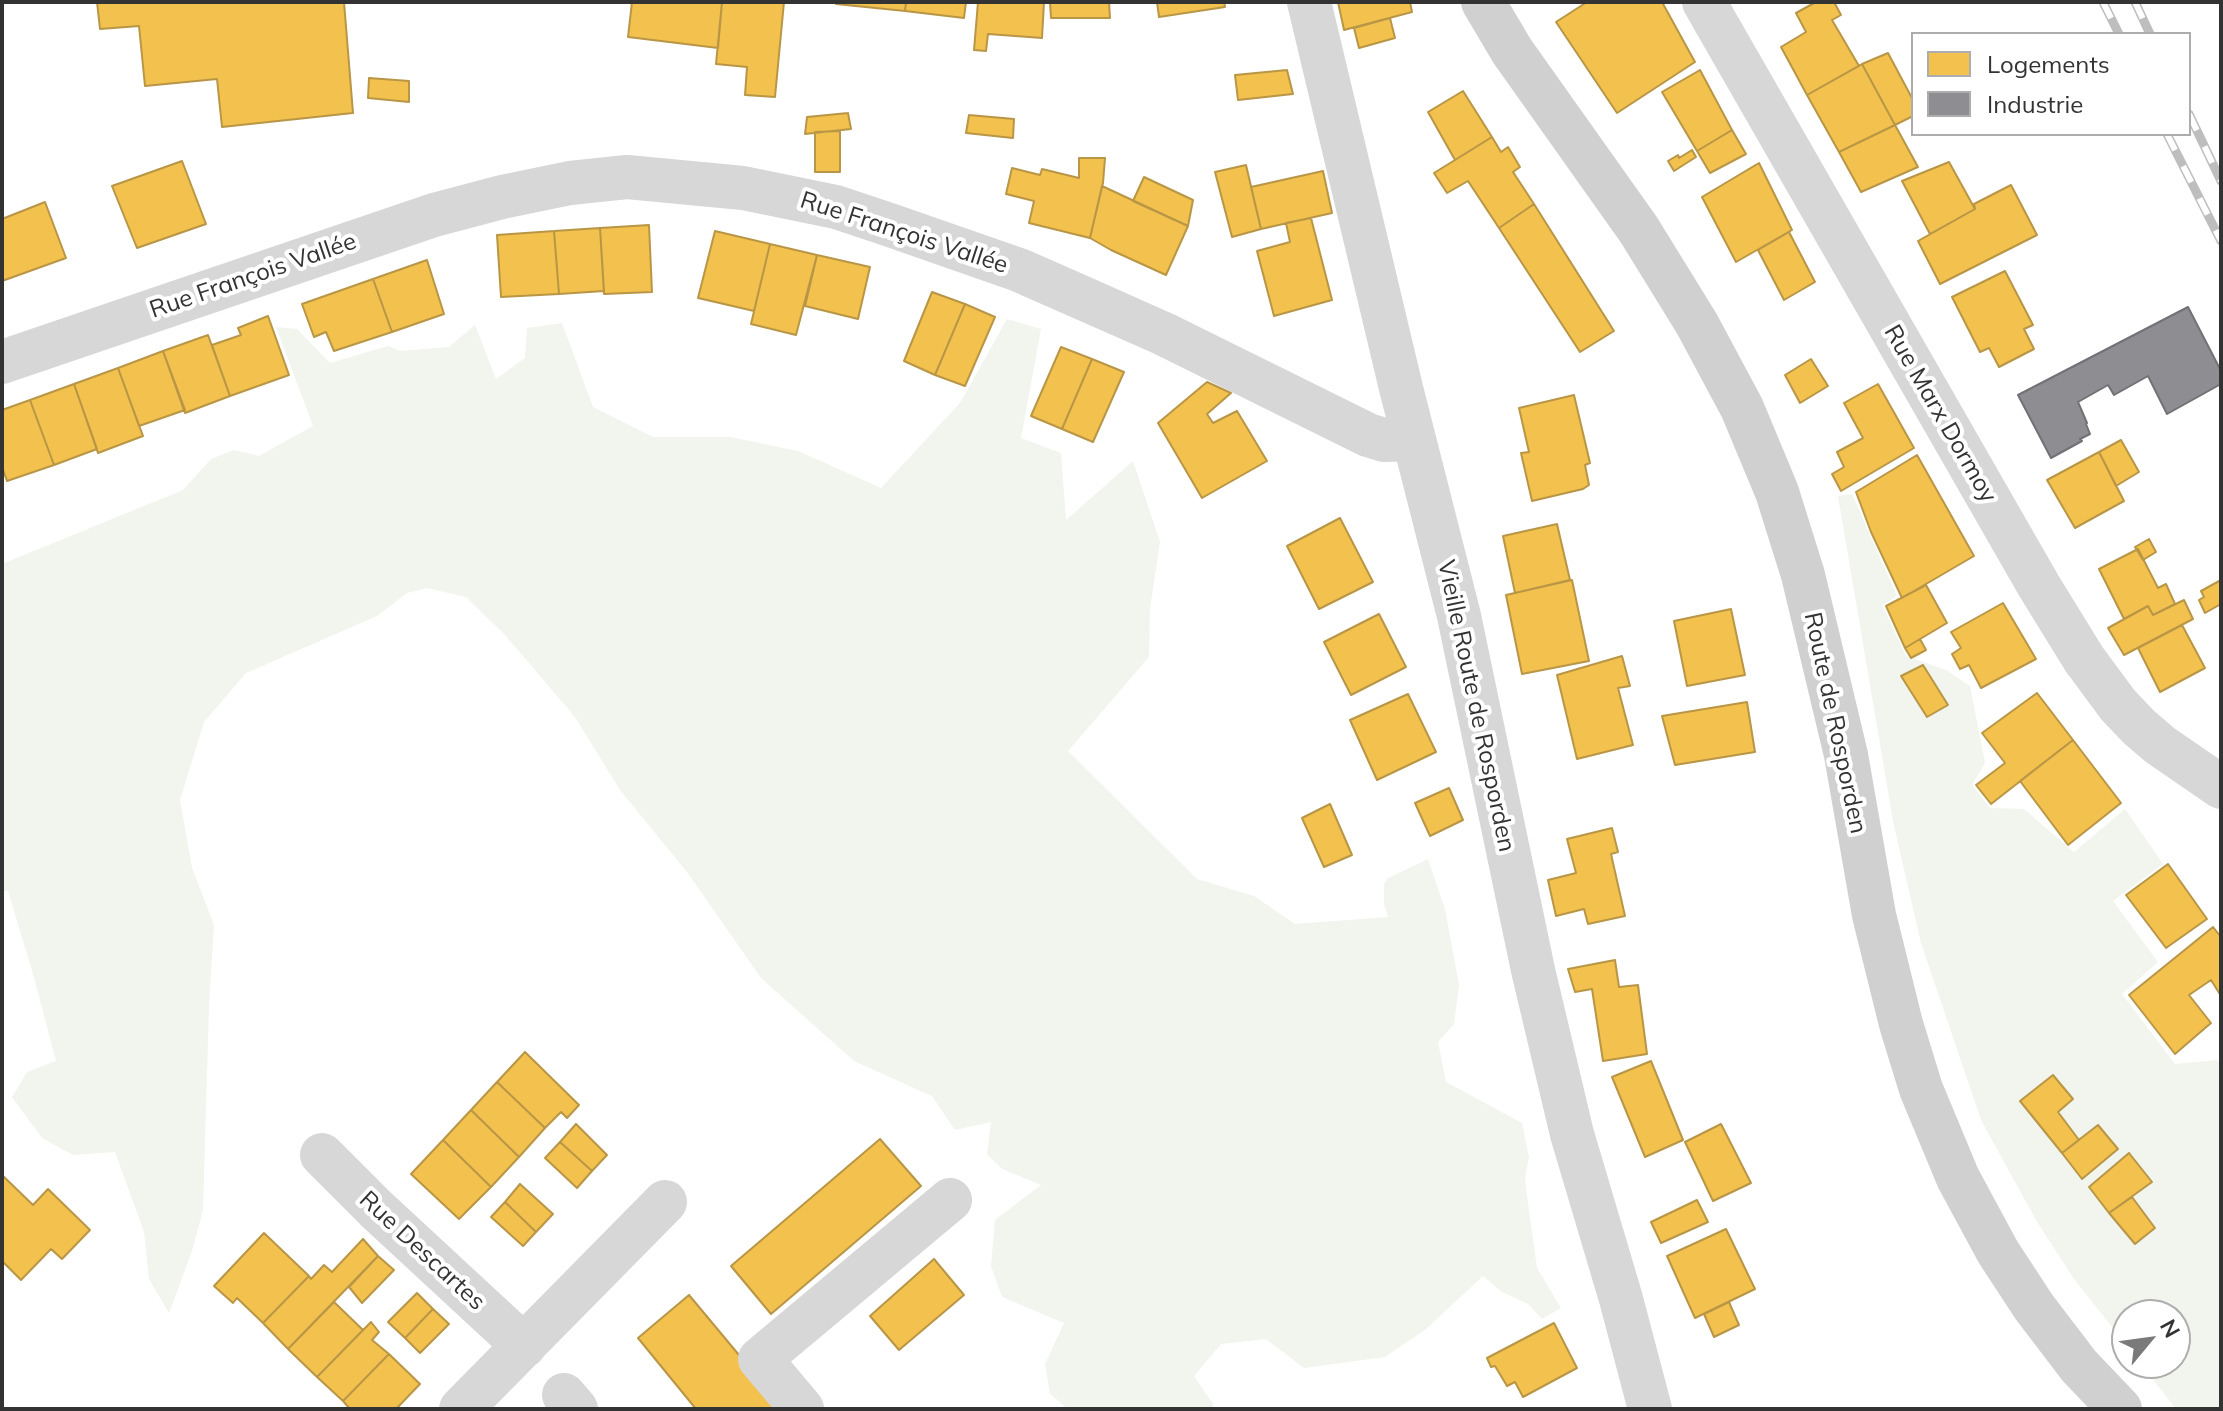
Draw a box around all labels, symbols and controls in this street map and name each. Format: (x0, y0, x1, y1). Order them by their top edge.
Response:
legend (1911, 32, 2191, 136)
text: Logements (1987, 49, 2110, 79)
text: Industrie (1987, 89, 2083, 119)
street label: Rue François Vallée (797, 186, 1011, 280)
street label: Rue François Vallée (146, 227, 360, 325)
street label: Rue Marx Dormoy (1877, 320, 2003, 508)
street label: Vieille Route de Rosporden (1431, 558, 1521, 854)
street label: Route de Rosporden (1797, 610, 1873, 836)
street label: Rue Descartes (353, 1185, 491, 1317)
north arrow (2111, 1299, 2191, 1379)
text: N (2154, 1314, 2187, 1342)

